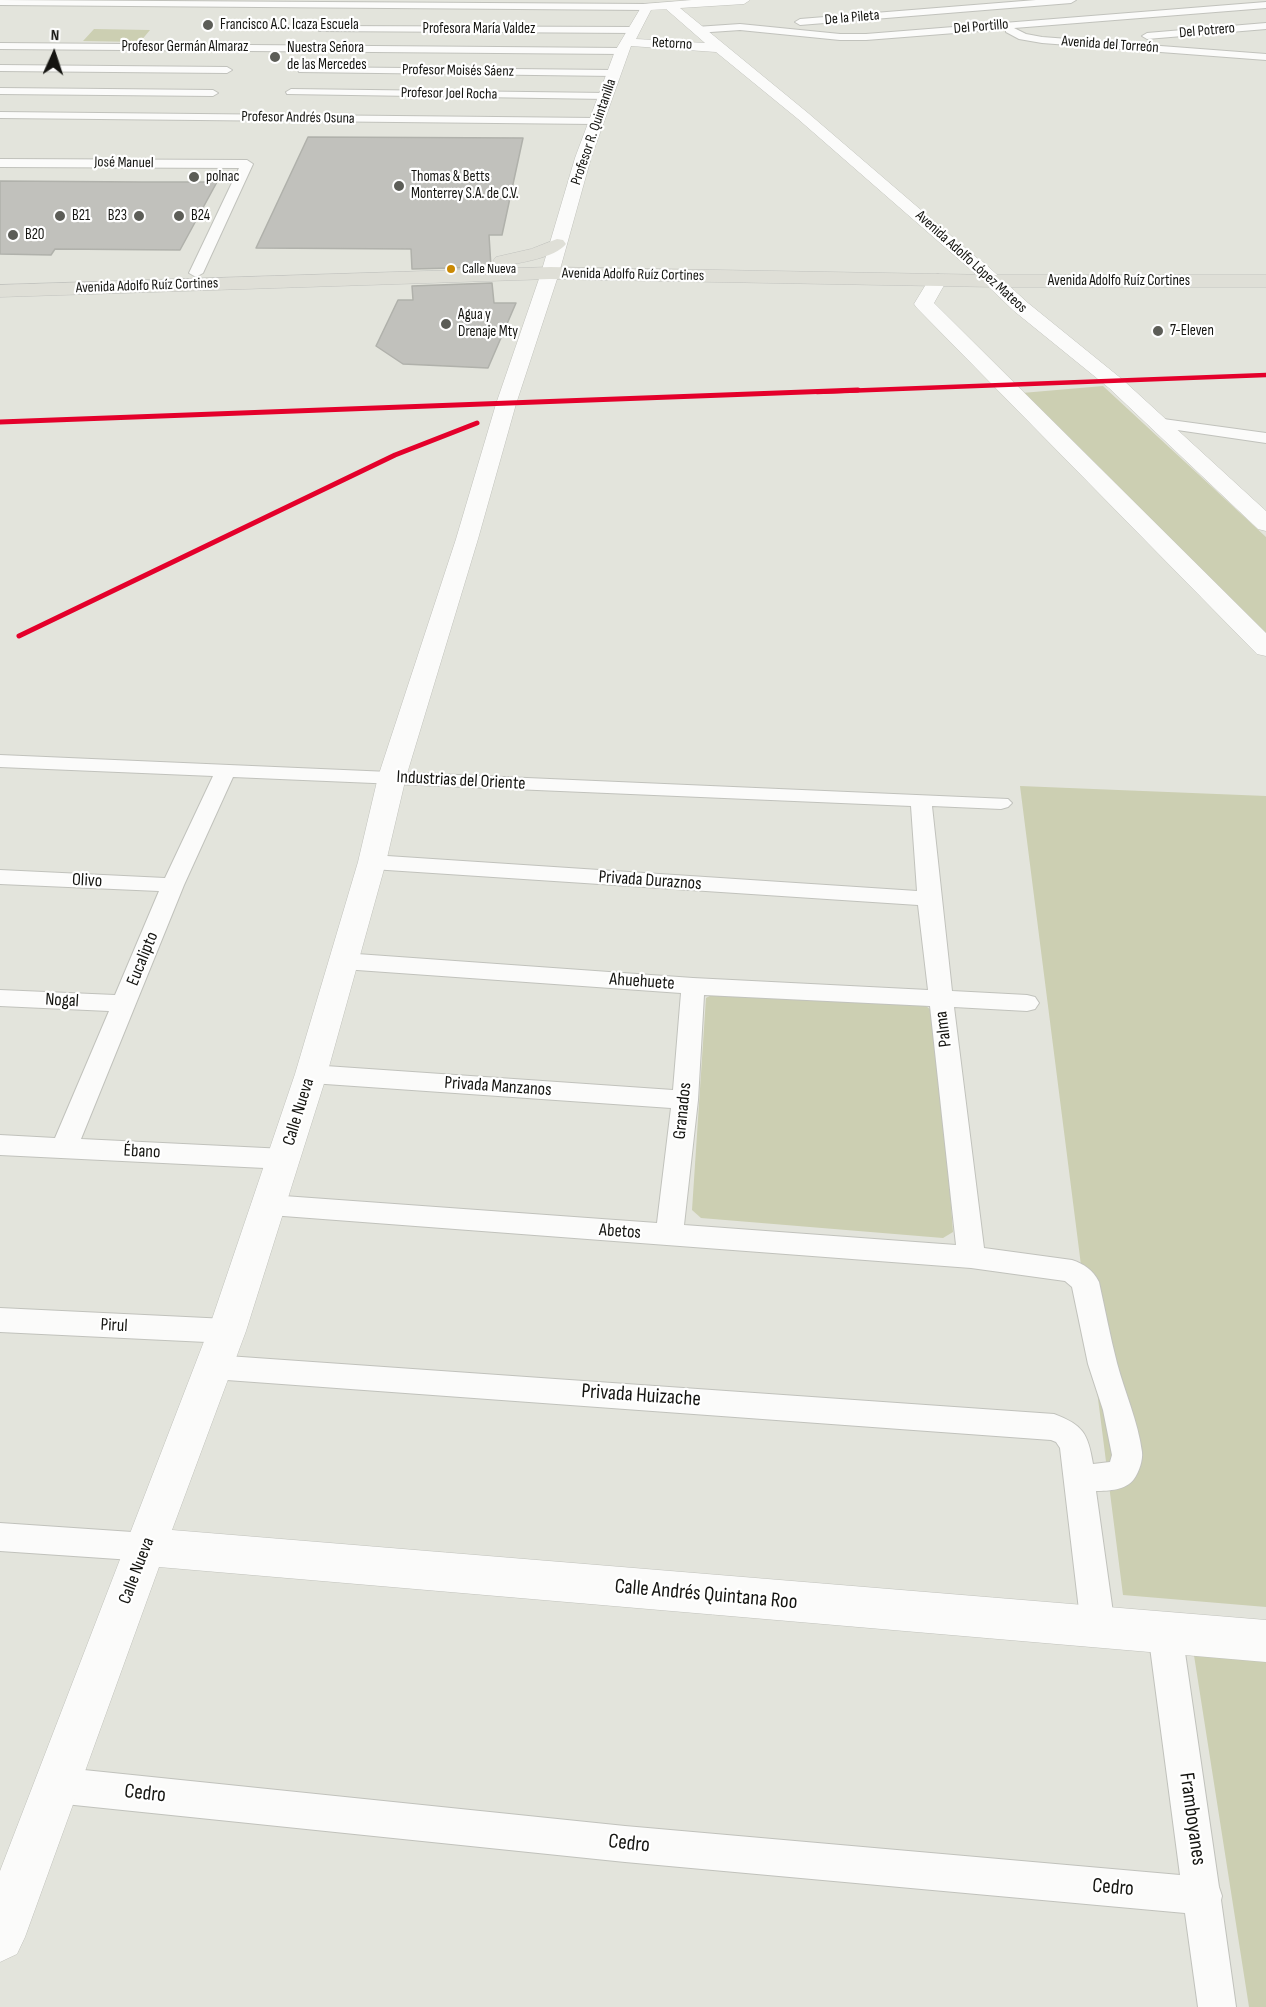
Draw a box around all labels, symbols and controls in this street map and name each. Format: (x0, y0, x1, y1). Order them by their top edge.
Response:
street label: De la Pileta (824, 7, 880, 29)
place label: Francisco A.C. Icaza Escuela (220, 16, 359, 34)
street label: Del Portillo (953, 16, 1009, 38)
marker: Francisco A.C. Icaza Escuela (201, 18, 215, 32)
street label: Profesora María Valdez (423, 20, 535, 38)
street label: Del Potrero (1178, 20, 1236, 42)
north arrow (24, 24, 84, 84)
text: N (50, 26, 60, 45)
street label: Avenida del Torreón (1061, 33, 1159, 57)
street label: Retorno (651, 34, 693, 54)
street label: Profesor Germán Almaraz (121, 38, 249, 56)
place label: Nuestra Señora de las Mercedes (287, 39, 367, 74)
marker: Nuestra Señora de las Mercedes (268, 50, 282, 64)
street label: Profesor Moisés Sáenz (402, 61, 514, 81)
street label: Profesor R. Quintanilla (567, 77, 621, 187)
street label: Profesor Joel Rocha (401, 84, 497, 104)
street label: Profesor Andrés Osuna (241, 108, 355, 128)
street label: José Manuel (94, 153, 154, 173)
place label: polnac (206, 168, 239, 186)
place label: Thomas & Betts Monterrey S.A. de C.V. (411, 168, 519, 203)
marker: polnac (187, 170, 201, 184)
marker: Thomas & Betts Monterrey S.A. de C.V. (392, 179, 406, 193)
place label: B21 (72, 207, 90, 225)
place label: B23 (108, 207, 127, 225)
place label: B24 (191, 207, 210, 225)
street label: Avenida Adolfo López Mateos (911, 207, 1031, 317)
marker: B21 (53, 209, 67, 223)
marker: B23 (132, 209, 146, 223)
marker: B24 (172, 209, 186, 223)
place label: B20 (25, 226, 45, 244)
marker: B20 (6, 228, 20, 242)
place label: Calle Nueva (462, 261, 516, 277)
marker: Calle Nueva (445, 263, 457, 275)
street label: Avenida Adolfo Ruíz Cortines (562, 265, 704, 285)
street label: Avenida Adolfo Ruíz Cortines (1048, 272, 1190, 290)
street label: Avenida Adolfo Ruíz Cortines (75, 275, 219, 297)
place label: Agua y Drenaje Mty (458, 306, 518, 341)
marker: Agua y Drenaje Mty (439, 317, 453, 331)
place label: 7-Eleven (1170, 322, 1214, 340)
marker: 7-Eleven (1151, 324, 1165, 338)
street label: Industrias del Oriente (396, 767, 526, 795)
street label: Privada Duraznos (598, 867, 702, 895)
street label: Olivo (71, 869, 103, 893)
street label: Eucalipto (122, 929, 164, 989)
street label: Ahuehuete (609, 969, 675, 995)
street label: Nogal (45, 989, 79, 1013)
street label: Palma (931, 1010, 957, 1048)
street label: Privada Manzanos (444, 1072, 552, 1102)
street label: Calle Nueva (278, 1076, 320, 1148)
street label: Granados (669, 1082, 697, 1140)
street label: Ébano (123, 1140, 161, 1164)
street label: Abetos (598, 1220, 642, 1244)
street label: Pirul (100, 1315, 128, 1337)
street label: Privada Huizache (580, 1379, 702, 1413)
street label: Calle Nueva (114, 1535, 160, 1607)
street label: Calle Andrés Quintana Roo (614, 1574, 798, 1616)
street label: Framboyanes (1173, 1771, 1211, 1867)
street label: Cedro (123, 1779, 167, 1809)
street label: Cedro (607, 1829, 651, 1859)
street label: Cedro (1091, 1874, 1135, 1902)

